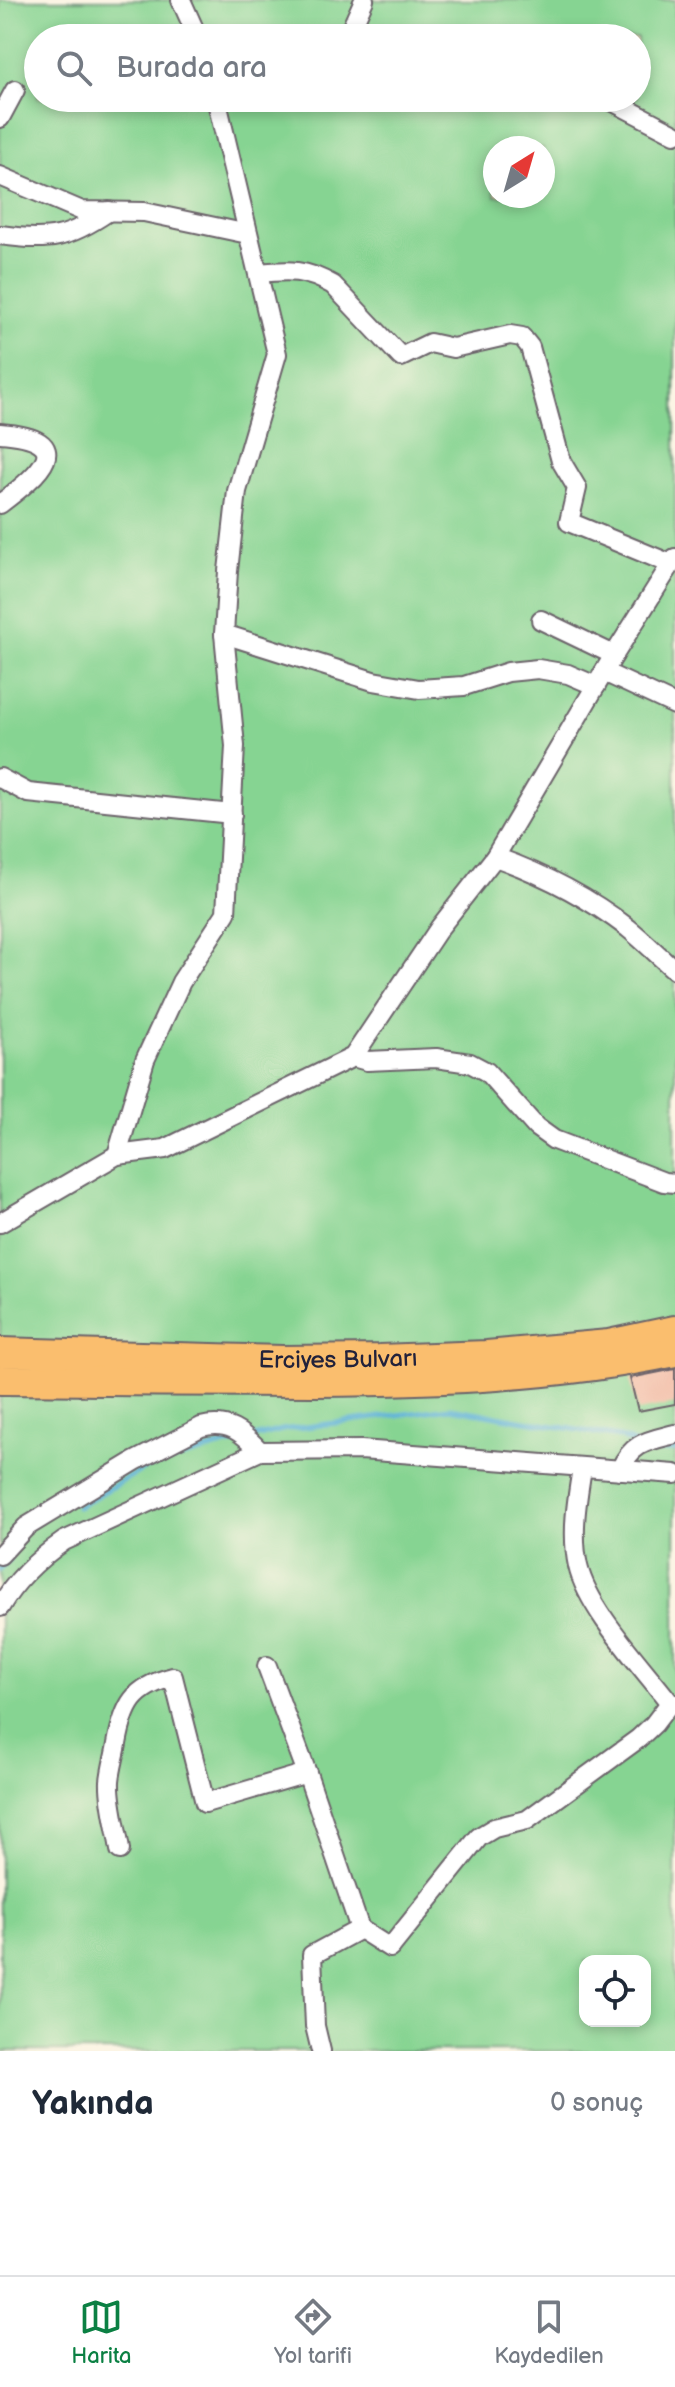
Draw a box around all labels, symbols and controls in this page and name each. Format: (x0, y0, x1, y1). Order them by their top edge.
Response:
search box (24, 24, 651, 112)
icon: search (52, 46, 96, 90)
text: Burada ara (116, 50, 267, 86)
north arrow (483, 136, 555, 208)
street label: Erciyes Bulvarı (258, 1344, 418, 1375)
map controls (579, 1955, 651, 2027)
button: locate (579, 1955, 651, 2027)
text: Yakında (32, 2083, 154, 2124)
text: 0 sonuç (550, 2088, 643, 2119)
tab: Harita (71, 2295, 131, 2370)
tab: Yol tarifi (274, 2295, 352, 2370)
tab: Kaydedilen (494, 2295, 604, 2370)

